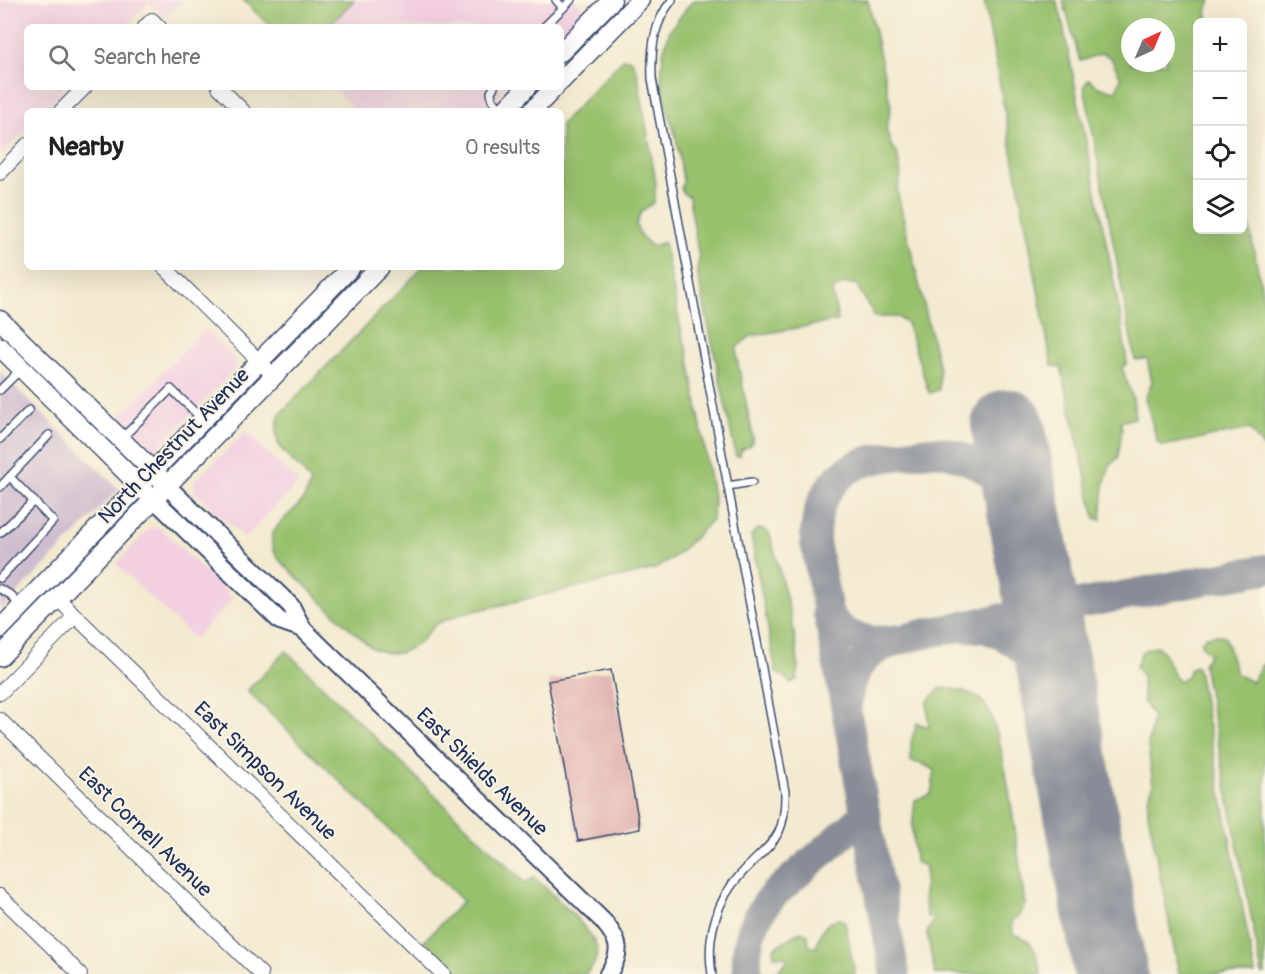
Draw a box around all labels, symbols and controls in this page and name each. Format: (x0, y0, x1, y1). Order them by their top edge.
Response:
north arrow (1121, 18, 1175, 72)
map controls (1193, 18, 1247, 234)
button: + (1193, 18, 1247, 72)
search box (24, 24, 564, 90)
icon: search (45, 41, 78, 74)
text: Search here (93, 43, 200, 71)
button: − (1193, 72, 1247, 126)
button: locate (1193, 126, 1247, 180)
text: Nearby (48, 131, 124, 163)
text: 0 results (465, 135, 540, 160)
button: layers (1193, 180, 1247, 234)
street label: North Chestnut Avenue (92, 362, 256, 530)
street label: East Simpson Avenue (188, 696, 343, 847)
street label: East Shields Avenue (410, 702, 554, 842)
street label: East Cornell Avenue (72, 761, 218, 903)

